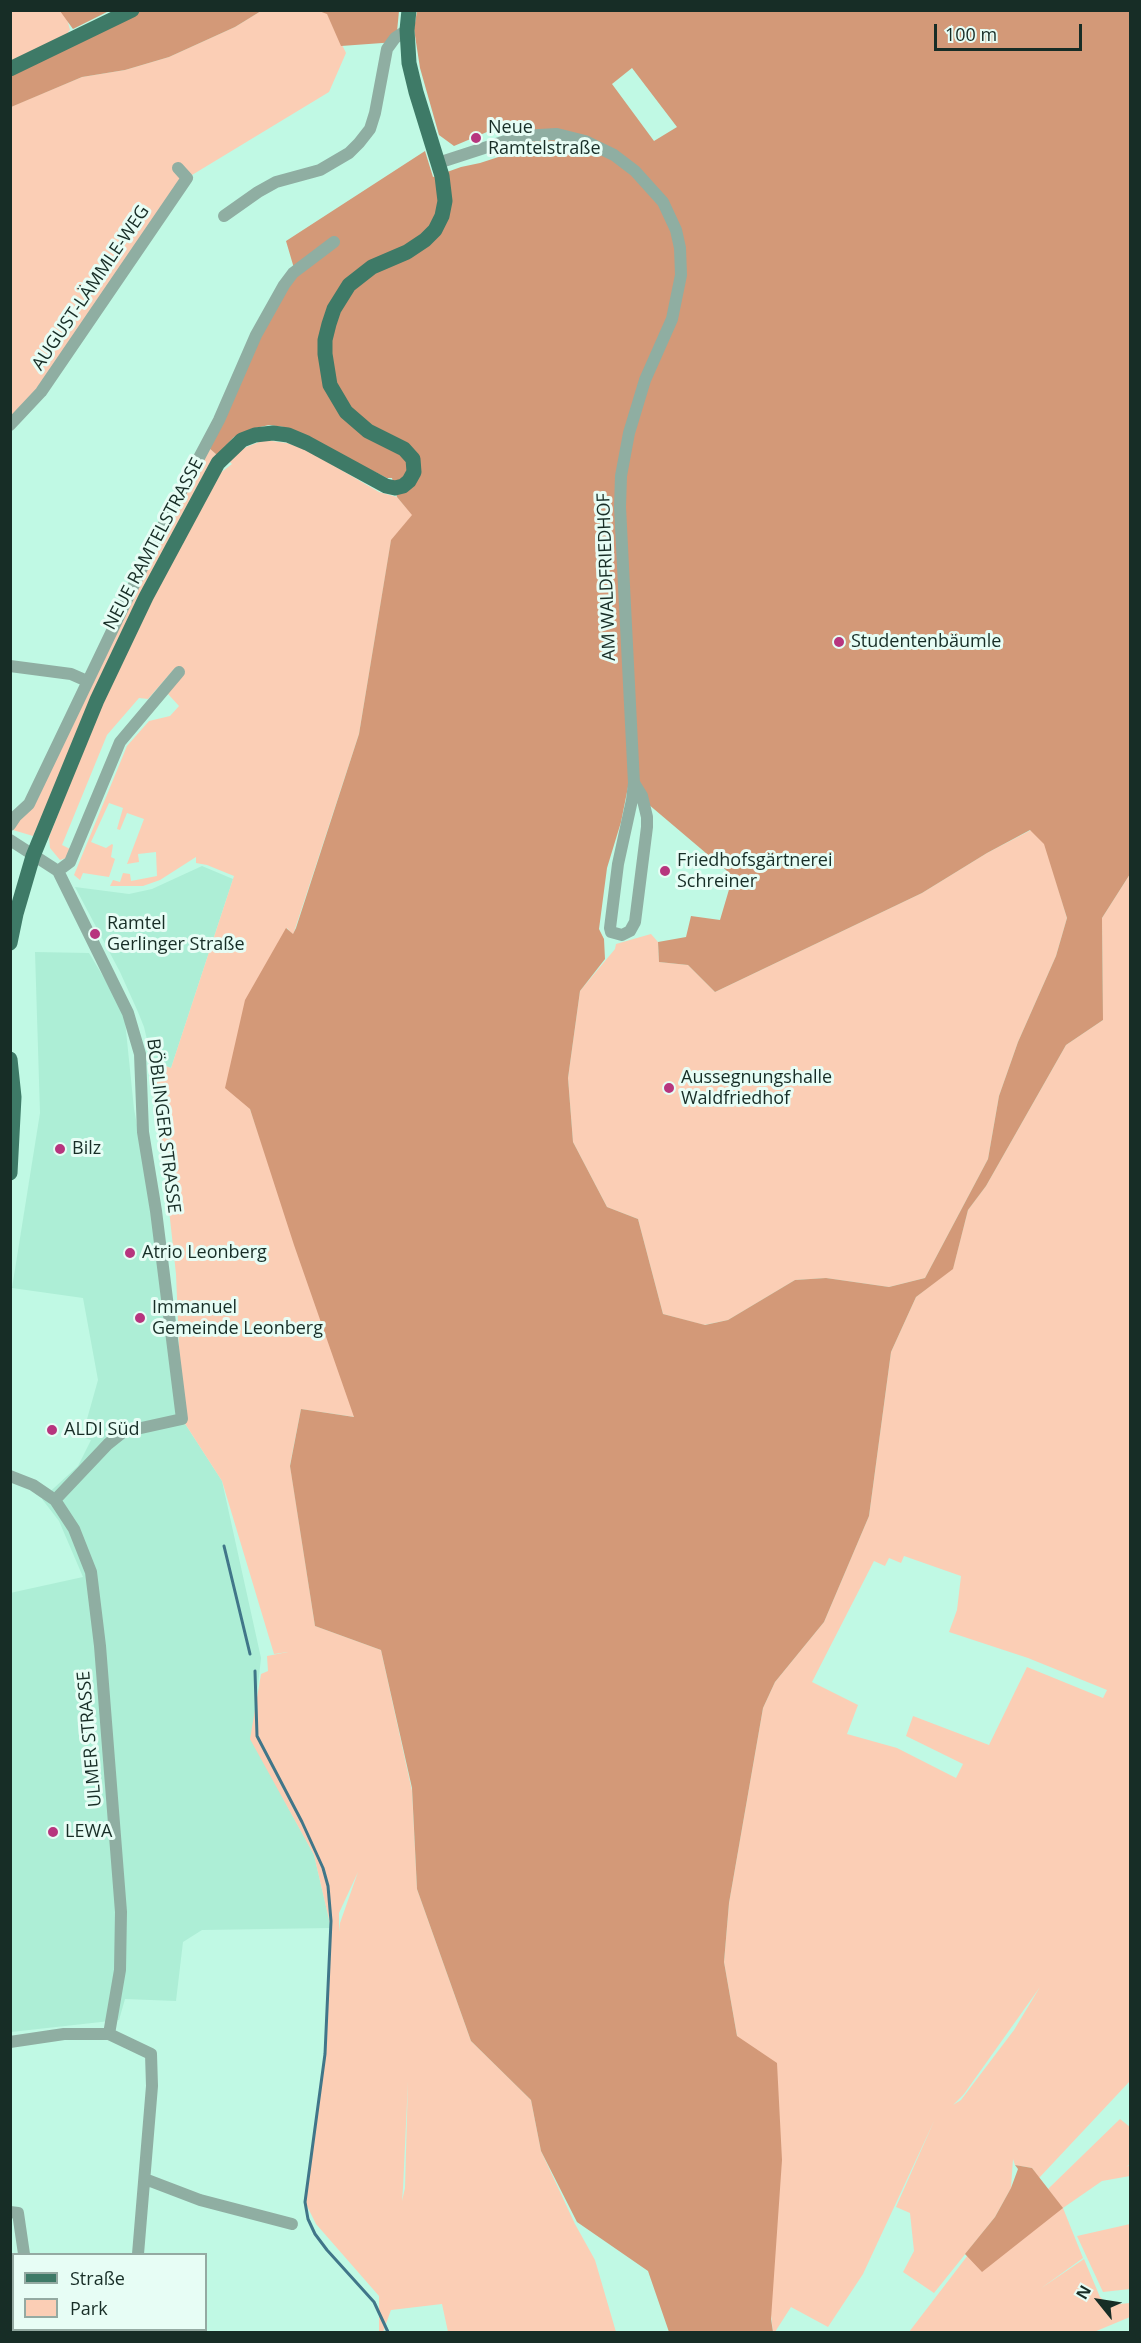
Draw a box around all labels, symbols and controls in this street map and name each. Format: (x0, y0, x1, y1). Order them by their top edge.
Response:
scale bar (937, 12, 1086, 50)
text: 100 m (945, 22, 997, 46)
place label: Neue Ramtelstraße (488, 117, 601, 160)
marker: Neue Ramtelstraße (469, 131, 483, 145)
street label: AUGUST-LÄMMLE-WEG (28, 201, 154, 375)
street label: NEUE RAMTELSTRASSE (100, 454, 208, 634)
street label: AM WALDFRIEDHOF (593, 493, 621, 661)
place label: Studentenbäumle (851, 631, 1001, 653)
marker: Studentenbäumle (832, 635, 846, 649)
place label: Friedhofsgärtnerei Schreiner (677, 850, 833, 892)
marker: Friedhofsgärtnerei Schreiner (658, 864, 672, 878)
place label: Ramtel Gerlinger Straße (107, 913, 245, 956)
marker: Ramtel Gerlinger Straße (88, 927, 102, 941)
street label: BÖBLINGER STRASSE (142, 1037, 184, 1215)
place label: Aussegnungshalle Waldfriedhof (681, 1067, 832, 1110)
marker: Aussegnungshalle Waldfriedhof (662, 1081, 676, 1095)
place label: Bilz (72, 1138, 101, 1160)
marker: Bilz (53, 1142, 67, 1156)
place label: Atrio Leonberg (142, 1242, 267, 1264)
marker: Atrio Leonberg (123, 1246, 137, 1260)
place label: Immanuel Gemeinde Leonberg (152, 1297, 323, 1340)
marker: Immanuel Gemeinde Leonberg (133, 1311, 147, 1325)
place label: ALDI Süd (64, 1419, 139, 1441)
marker: ALDI Süd (45, 1423, 59, 1437)
street label: ULMER STRASSE (73, 1670, 107, 1808)
place label: LEWA (65, 1821, 112, 1843)
marker: LEWA (46, 1825, 60, 1839)
legend (12, 2253, 207, 2331)
text: Straße (70, 2266, 125, 2290)
north arrow (1069, 2271, 1129, 2331)
text: N (1071, 2281, 1096, 2303)
text: Park (70, 2296, 108, 2320)

